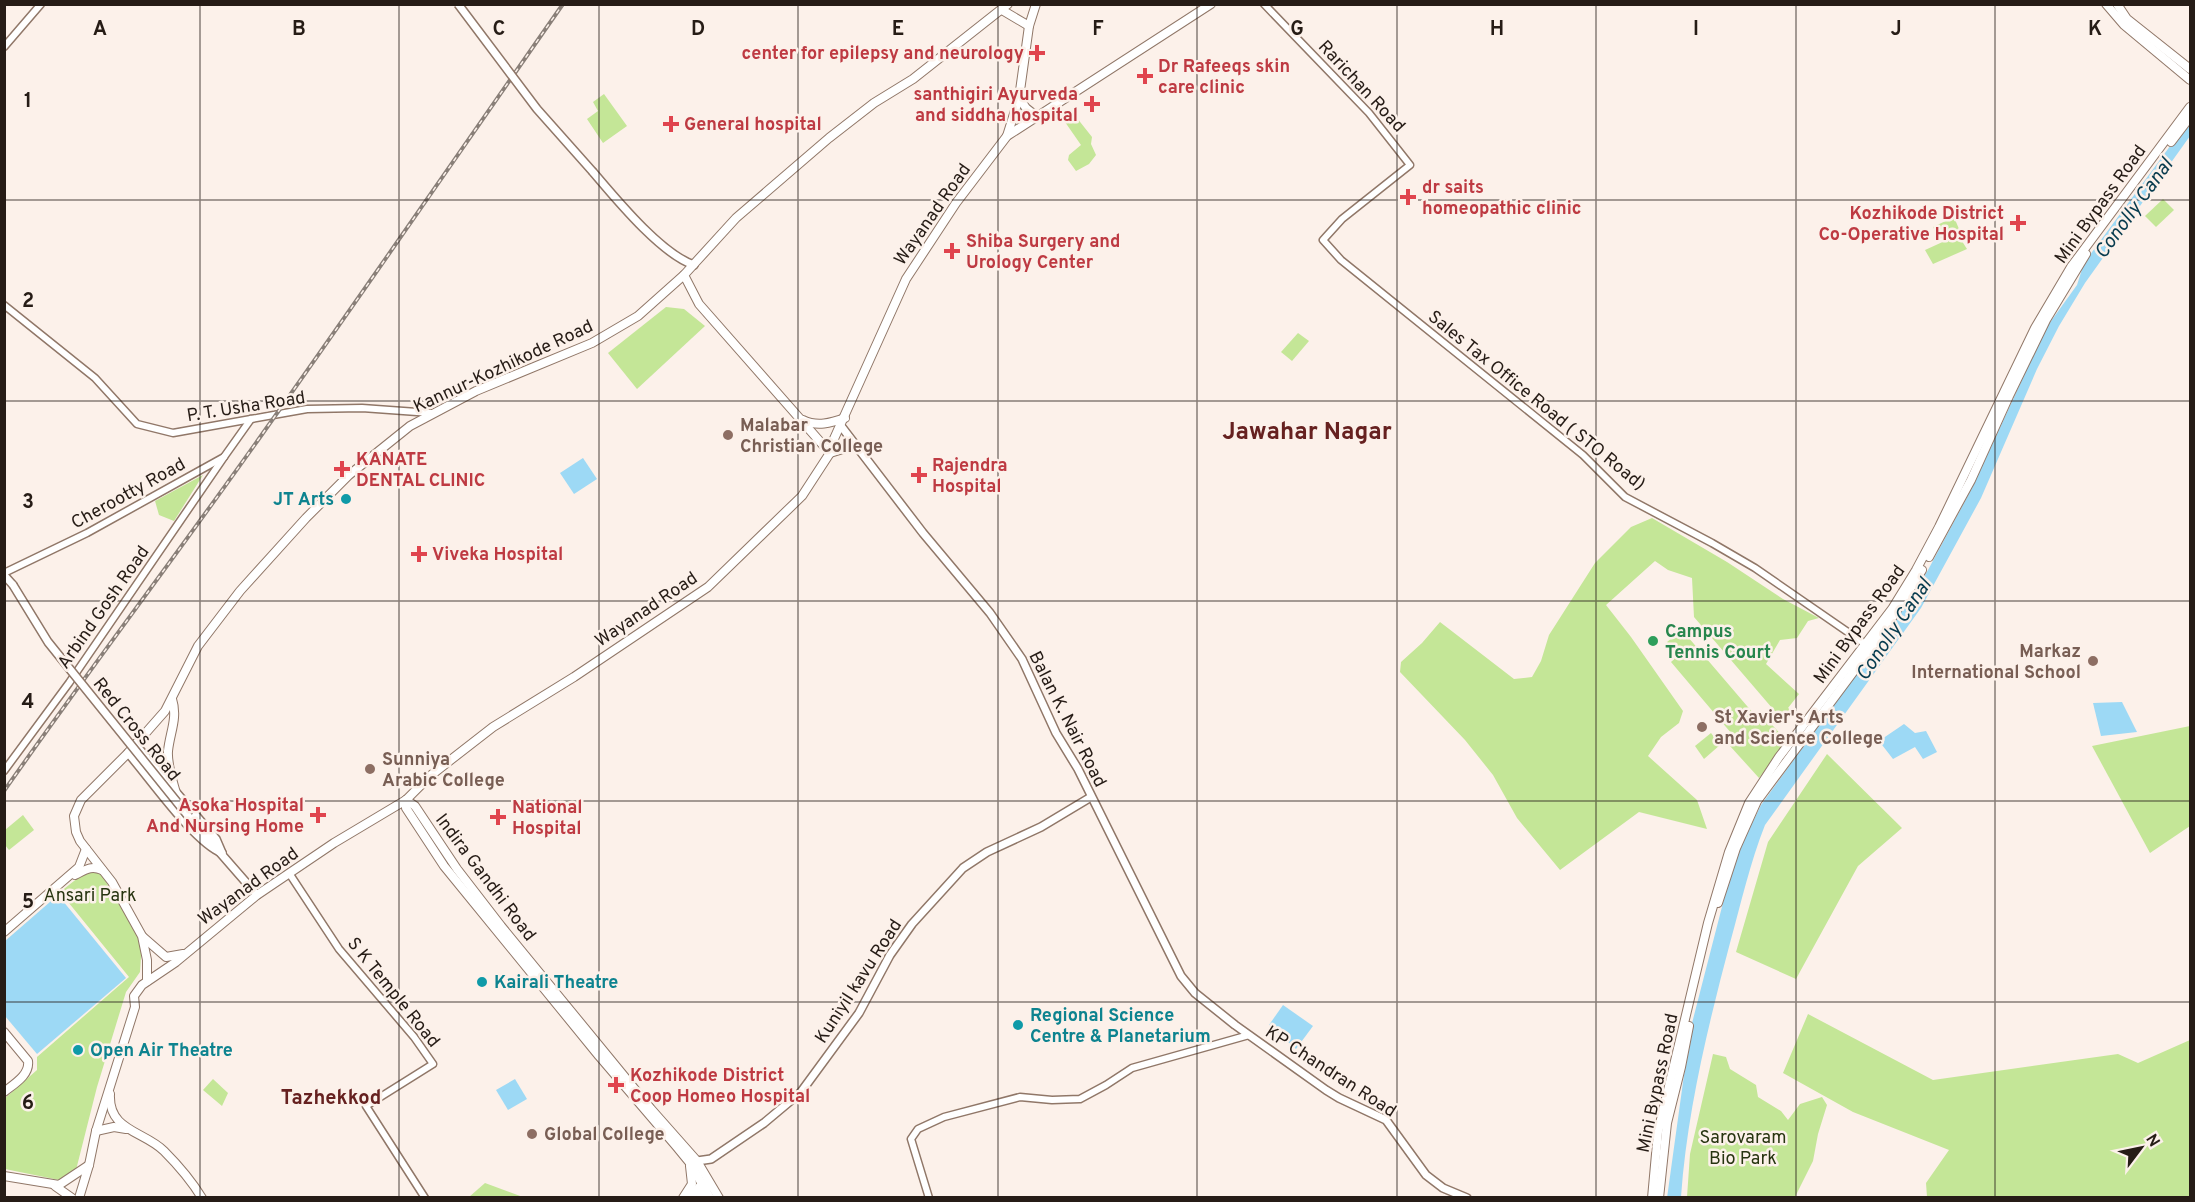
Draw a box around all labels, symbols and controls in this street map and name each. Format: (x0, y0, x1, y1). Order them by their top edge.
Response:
text: A (93, 17, 107, 43)
text: B (292, 17, 306, 43)
text: C (493, 17, 505, 43)
text: D (691, 17, 705, 43)
text: E (892, 17, 904, 43)
text: F (1092, 17, 1104, 43)
text: G (1290, 17, 1304, 43)
text: H (1490, 17, 1504, 43)
text: I (1693, 17, 1699, 43)
text: J (1890, 17, 1902, 43)
text: K (2088, 17, 2102, 43)
street label: Rarichan Road (1312, 36, 1410, 138)
place label: center for epilepsy and neurology (742, 43, 1024, 66)
marker: center for epilepsy and neurology (1028, 44, 1046, 62)
place label: Dr Rafeeqs skin care clinic (1158, 56, 1290, 100)
marker: Dr Rafeeqs skin care clinic (1136, 67, 1154, 85)
place label: santhigiri Ayurveda and siddha hospital (914, 84, 1078, 128)
text: 1 (24, 89, 32, 115)
marker: santhigiri Ayurveda and siddha hospital (1083, 95, 1101, 113)
place label: General hospital (684, 114, 822, 137)
marker: General hospital (662, 115, 680, 133)
street label: Mini Bypass Road (2050, 141, 2152, 269)
water label: Conolly Canal (2089, 153, 2180, 265)
street label: Wayanad Road (890, 160, 977, 270)
place label: dr saits homeopathic clinic (1422, 177, 1582, 221)
marker: dr saits homeopathic clinic (1399, 188, 1417, 206)
place label: Kozhikode District Co-Operative Hospital (1818, 203, 2004, 247)
marker: Kozhikode District Co-Operative Hospital (2009, 214, 2027, 232)
place label: Shiba Surgery and Urology Center (966, 231, 1121, 275)
marker: Shiba Surgery and Urology Center (943, 242, 961, 260)
text: 2 (22, 289, 34, 315)
street label: Sales Tax Office Road ( STO Road) (1423, 306, 1650, 496)
street label: Kannur-Kozhikode Road (410, 316, 597, 419)
street label: P. T. Usha Road (185, 387, 307, 428)
place label: Malabar Christian College (740, 415, 883, 459)
district label: Jawahar Nagar (1222, 418, 1392, 448)
marker: Malabar Christian College (721, 428, 735, 442)
place label: KANATE DENTAL CLINIC (356, 449, 485, 493)
street label: Cherootty Road (68, 453, 190, 535)
place label: Rajendra Hospital (932, 455, 1008, 499)
marker: KANATE DENTAL CLINIC (333, 460, 351, 478)
marker: Rajendra Hospital (910, 466, 928, 484)
place label: JT Arts (273, 489, 334, 512)
text: 3 (22, 490, 34, 516)
marker: JT Arts (339, 492, 353, 506)
street label: Arbind Gosh Road (53, 542, 155, 674)
place label: Viveka Hospital (432, 544, 563, 567)
marker: Viveka Hospital (410, 545, 428, 563)
street label: Mini Bypass Road (1809, 561, 1911, 689)
street label: Wayanad Road (591, 567, 703, 653)
water label: Conolly Canal (1851, 573, 1939, 686)
place label: Campus Tennis Court (1665, 621, 1771, 665)
marker: Campus Tennis Court (1646, 634, 1660, 648)
place label: Markaz International School (1911, 641, 2081, 685)
street label: Balan K. Nair Road (1022, 648, 1111, 792)
marker: Markaz International School (2086, 654, 2100, 668)
street label: Red Cross Road (87, 673, 185, 786)
text: 4 (22, 690, 34, 716)
place label: St Xavier's Arts and Science College (1714, 707, 1883, 751)
marker: St Xavier's Arts and Science College (1695, 720, 1709, 734)
place label: Sunniya Arabic College (382, 749, 505, 793)
marker: Sunniya Arabic College (363, 762, 377, 776)
place label: Asoka Hospital And Nursing Home (146, 795, 304, 839)
place label: National Hospital (512, 797, 582, 841)
marker: Asoka Hospital And Nursing Home (309, 806, 327, 824)
marker: National Hospital (489, 808, 507, 826)
street label: Indira Gandhi Road (429, 810, 540, 946)
street label: Wayanad Road (194, 843, 304, 931)
park label: Ansari Park (43, 885, 137, 908)
text: 5 (22, 890, 34, 916)
street label: Kuniyil kavu Road (811, 915, 908, 1048)
street label: S K Temple Road (341, 933, 444, 1053)
place label: Kairali Theatre (494, 972, 618, 995)
marker: Kairali Theatre (475, 975, 489, 989)
place label: Regional Science Centre & Planetarium (1030, 1005, 1211, 1049)
street label: Mini Bypass Road (1632, 1012, 1684, 1155)
marker: Regional Science Centre & Planetarium (1011, 1018, 1025, 1032)
street label: KP Chandran Road (1260, 1021, 1400, 1123)
place label: Open Air Theatre (90, 1040, 233, 1063)
marker: Open Air Theatre (71, 1043, 85, 1057)
place label: Kozhikode District Coop Homeo Hospital (630, 1065, 810, 1109)
marker: Kozhikode District Coop Homeo Hospital (607, 1076, 625, 1094)
district label: Tazhekkod (281, 1086, 381, 1112)
text: 6 (22, 1091, 34, 1117)
north arrow (2111, 1118, 2171, 1178)
place label: Global College (544, 1124, 665, 1147)
marker: Global College (525, 1127, 539, 1141)
park label: Sarovaram Bio Park (1699, 1127, 1787, 1171)
text: N (2140, 1131, 2164, 1151)

